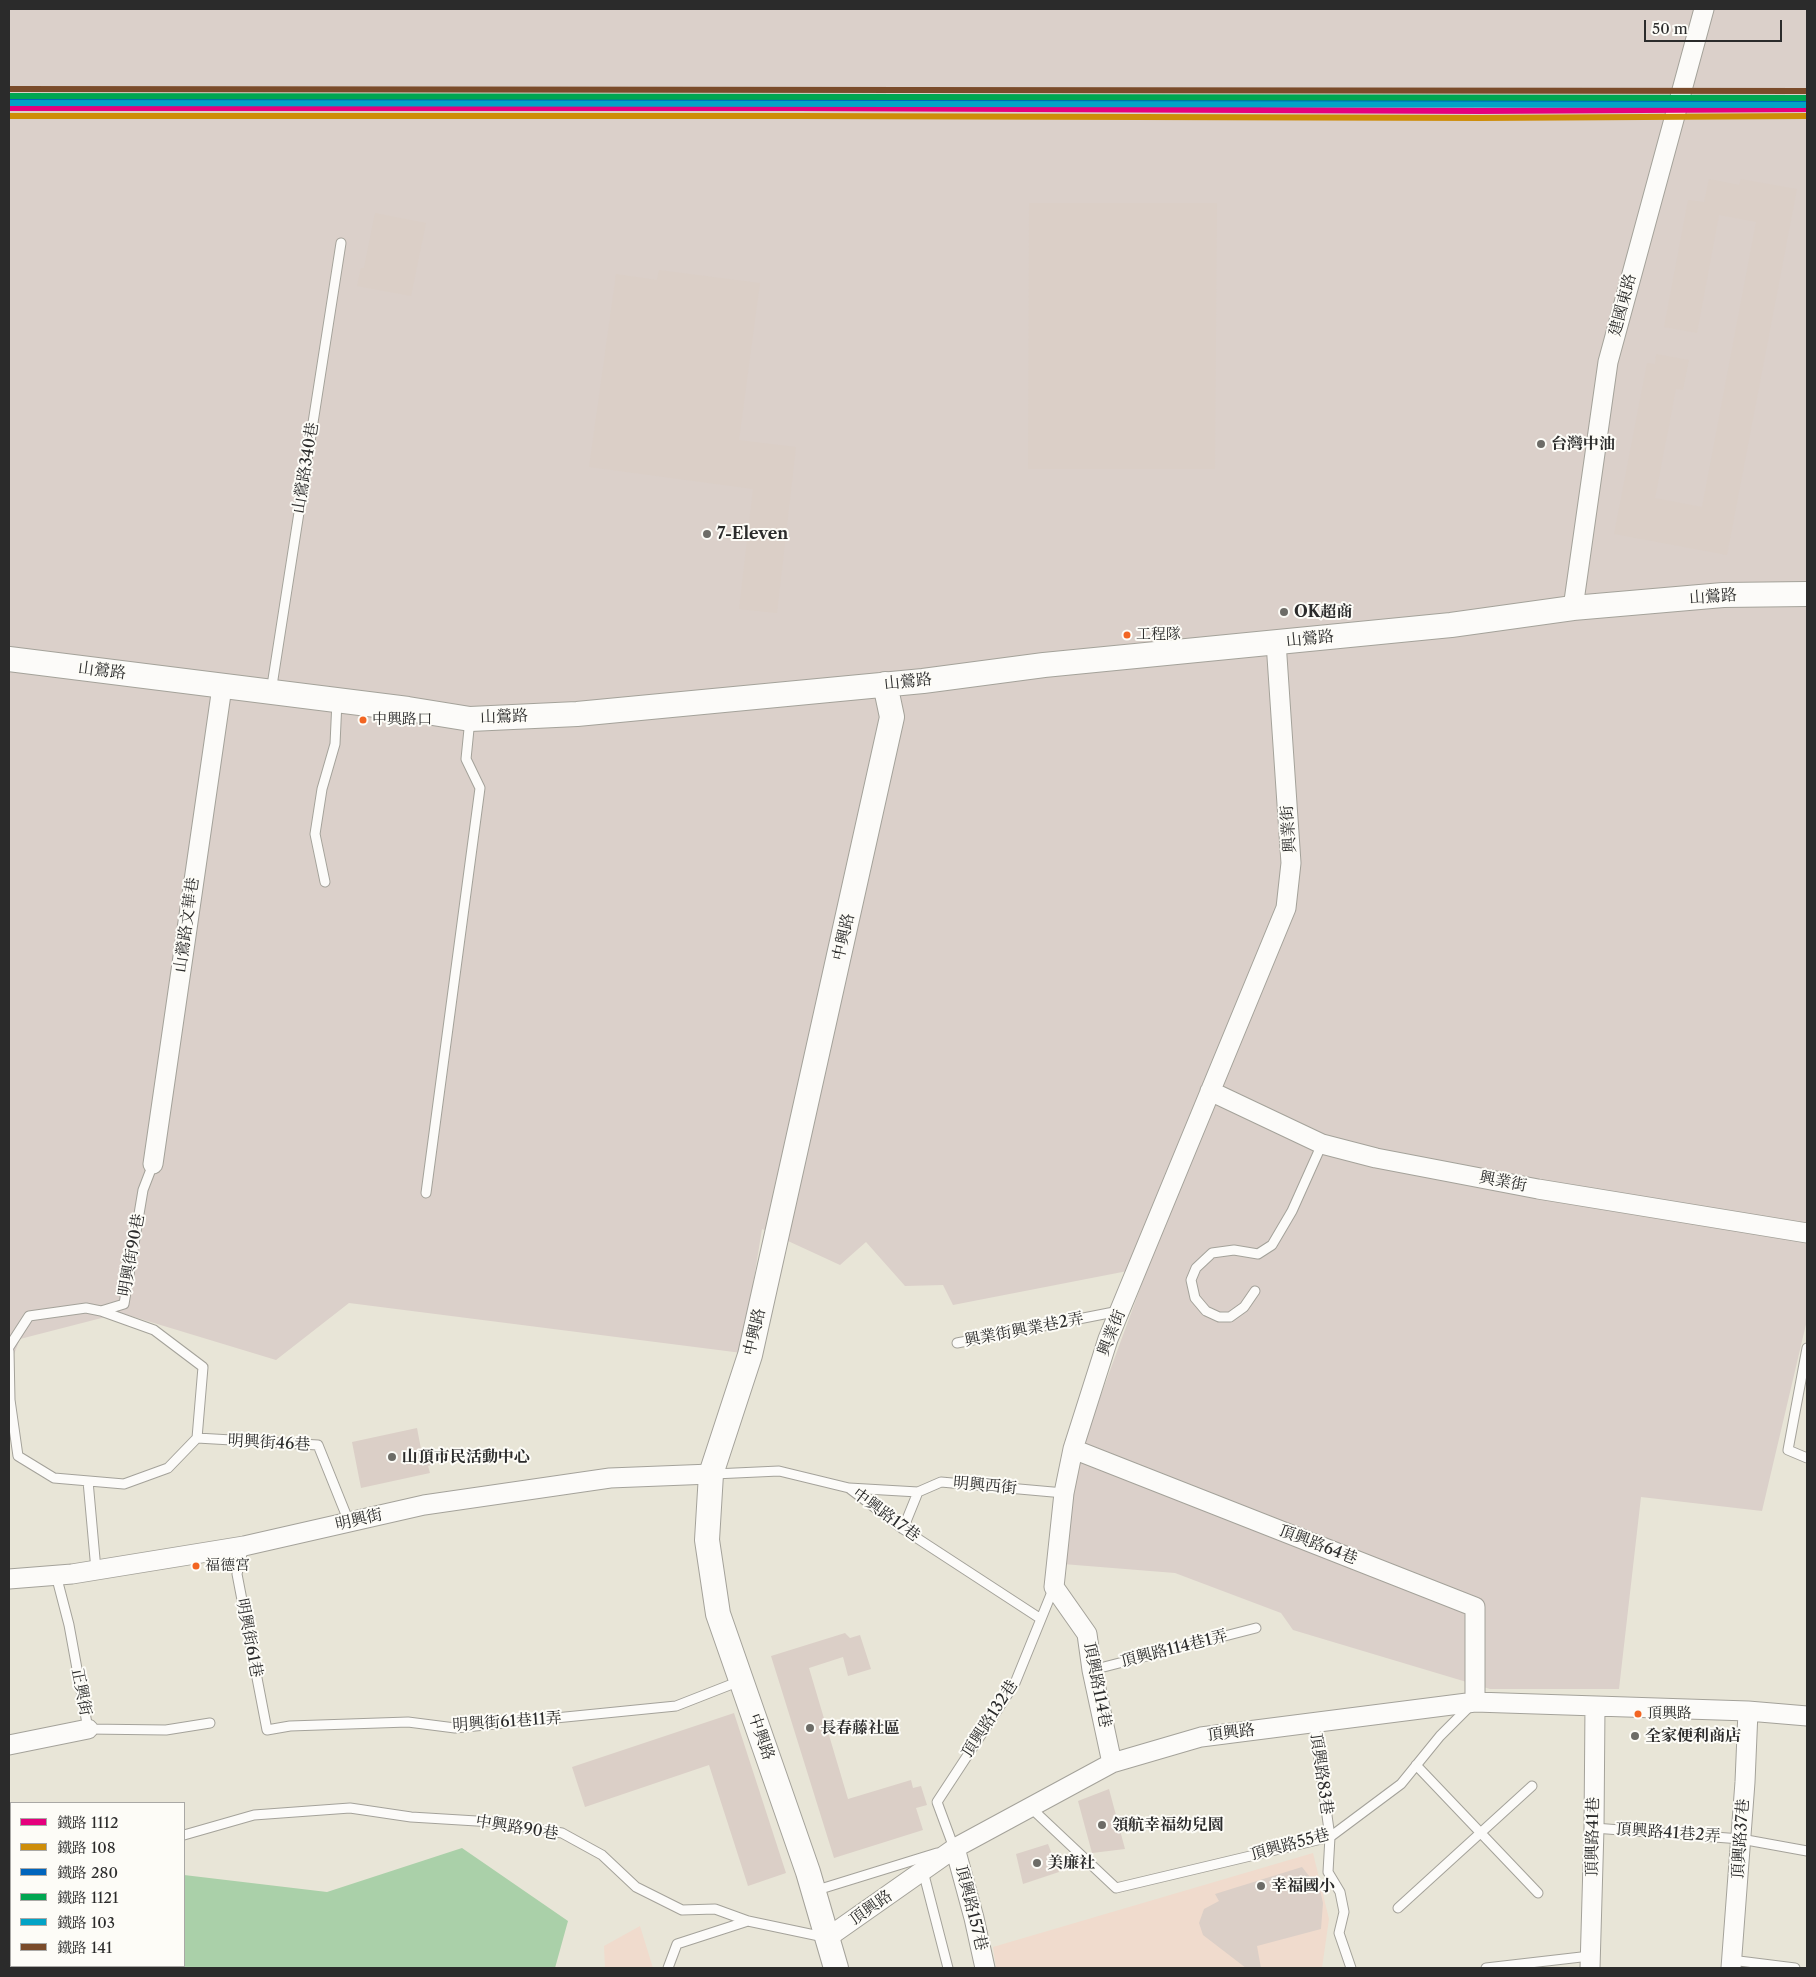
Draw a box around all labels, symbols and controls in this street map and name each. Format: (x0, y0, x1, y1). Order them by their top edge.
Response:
scale bar (1646, 10, 1784, 42)
text: 50 m (1652, 19, 1688, 38)
street label: 建國東路 (1605, 272, 1641, 338)
street label: 山鶯路340巷 (289, 421, 323, 515)
place label: 台灣中油 (1551, 434, 1615, 454)
marker: 台灣中油 (1535, 438, 1547, 450)
place label: 7-Eleven (717, 524, 788, 544)
marker: 7-Eleven (701, 528, 713, 540)
street label: 山鶯路 (1688, 586, 1738, 608)
place label: OK超商 (1294, 602, 1352, 622)
marker: OK超商 (1278, 606, 1290, 618)
place label: 工程隊 (1136, 626, 1181, 644)
street label: 山鶯路 (1285, 627, 1335, 651)
marker: 工程隊 (1122, 630, 1132, 640)
street label: 山鶯路 (77, 659, 127, 683)
street label: 山鶯路 (883, 670, 933, 694)
street label: 山鶯路 (480, 707, 528, 727)
place label: 中興路口 (372, 711, 432, 729)
marker: 中興路口 (358, 715, 368, 725)
street label: 興業街 (1278, 804, 1300, 854)
street label: 山鶯路文華巷 (171, 876, 203, 974)
street label: 中興路 (829, 911, 859, 963)
street label: 興業街 (1478, 1168, 1528, 1196)
street label: 明興街90巷 (115, 1212, 149, 1298)
street label: 中興路 (740, 1306, 770, 1358)
street label: 興業街 (1094, 1307, 1130, 1359)
street label: 興業街興業巷2弄 (963, 1309, 1085, 1351)
street label: 明興街46巷 (227, 1431, 311, 1455)
place label: 山頂市民活動中心 (402, 1447, 530, 1467)
marker: 山頂市民活動中心 (386, 1451, 398, 1463)
street label: 明興西街 (952, 1474, 1018, 1498)
street label: 中興路17巷 (849, 1484, 923, 1546)
street label: 明興街 (333, 1505, 385, 1535)
street label: 頂興路64巷 (1276, 1521, 1360, 1569)
place label: 福德宮 (205, 1557, 250, 1575)
marker: 福德宮 (191, 1561, 201, 1571)
street label: 明興街61巷 (232, 1597, 266, 1679)
street label: 頂興路114巷1弄 (1119, 1626, 1229, 1672)
street label: 頂興路114巷 (1079, 1641, 1115, 1729)
street label: 正興街 (67, 1667, 95, 1717)
street label: 頂興路132巷 (958, 1677, 1022, 1761)
place label: 頂興路 (1647, 1705, 1692, 1723)
street label: 明興街61巷11弄 (452, 1709, 562, 1735)
marker: 頂興路 (1633, 1709, 1643, 1719)
street label: 中興路 (744, 1711, 778, 1763)
place label: 長春藤社區 (820, 1718, 900, 1738)
street label: 頂興路 (1206, 1721, 1256, 1745)
marker: 長春藤社區 (804, 1722, 816, 1734)
place label: 全家便利商店 (1645, 1726, 1741, 1746)
marker: 全家便利商店 (1629, 1730, 1641, 1742)
street label: 頂興路83巷 (1306, 1732, 1336, 1816)
street label: 頂興路41巷 (1583, 1797, 1603, 1877)
street label: 頂興路37巷 (1729, 1798, 1753, 1880)
legend (10, 1802, 185, 1967)
street label: 中興路90巷 (474, 1812, 560, 1844)
text: 鐵路 1112 (57, 1813, 119, 1832)
place label: 領航幸福幼兒園 (1112, 1815, 1224, 1835)
marker: 領航幸福幼兒園 (1096, 1819, 1108, 1831)
street label: 頂興路41巷2弄 (1615, 1820, 1721, 1846)
street label: 頂興路55巷 (1248, 1825, 1332, 1865)
text: 鐵路 108 (57, 1838, 116, 1857)
place label: 美廉社 (1047, 1853, 1095, 1873)
marker: 美廉社 (1031, 1857, 1043, 1869)
text: 鐵路 280 (57, 1863, 118, 1882)
street label: 頂興路157巷 (951, 1863, 991, 1953)
place label: 幸福國小 (1271, 1876, 1335, 1896)
marker: 幸福國小 (1255, 1880, 1267, 1892)
street label: 頂興路 (846, 1886, 896, 1930)
text: 鐵路 1121 (57, 1888, 119, 1907)
text: 鐵路 103 (57, 1913, 115, 1932)
text: 鐵路 141 (57, 1938, 112, 1957)

